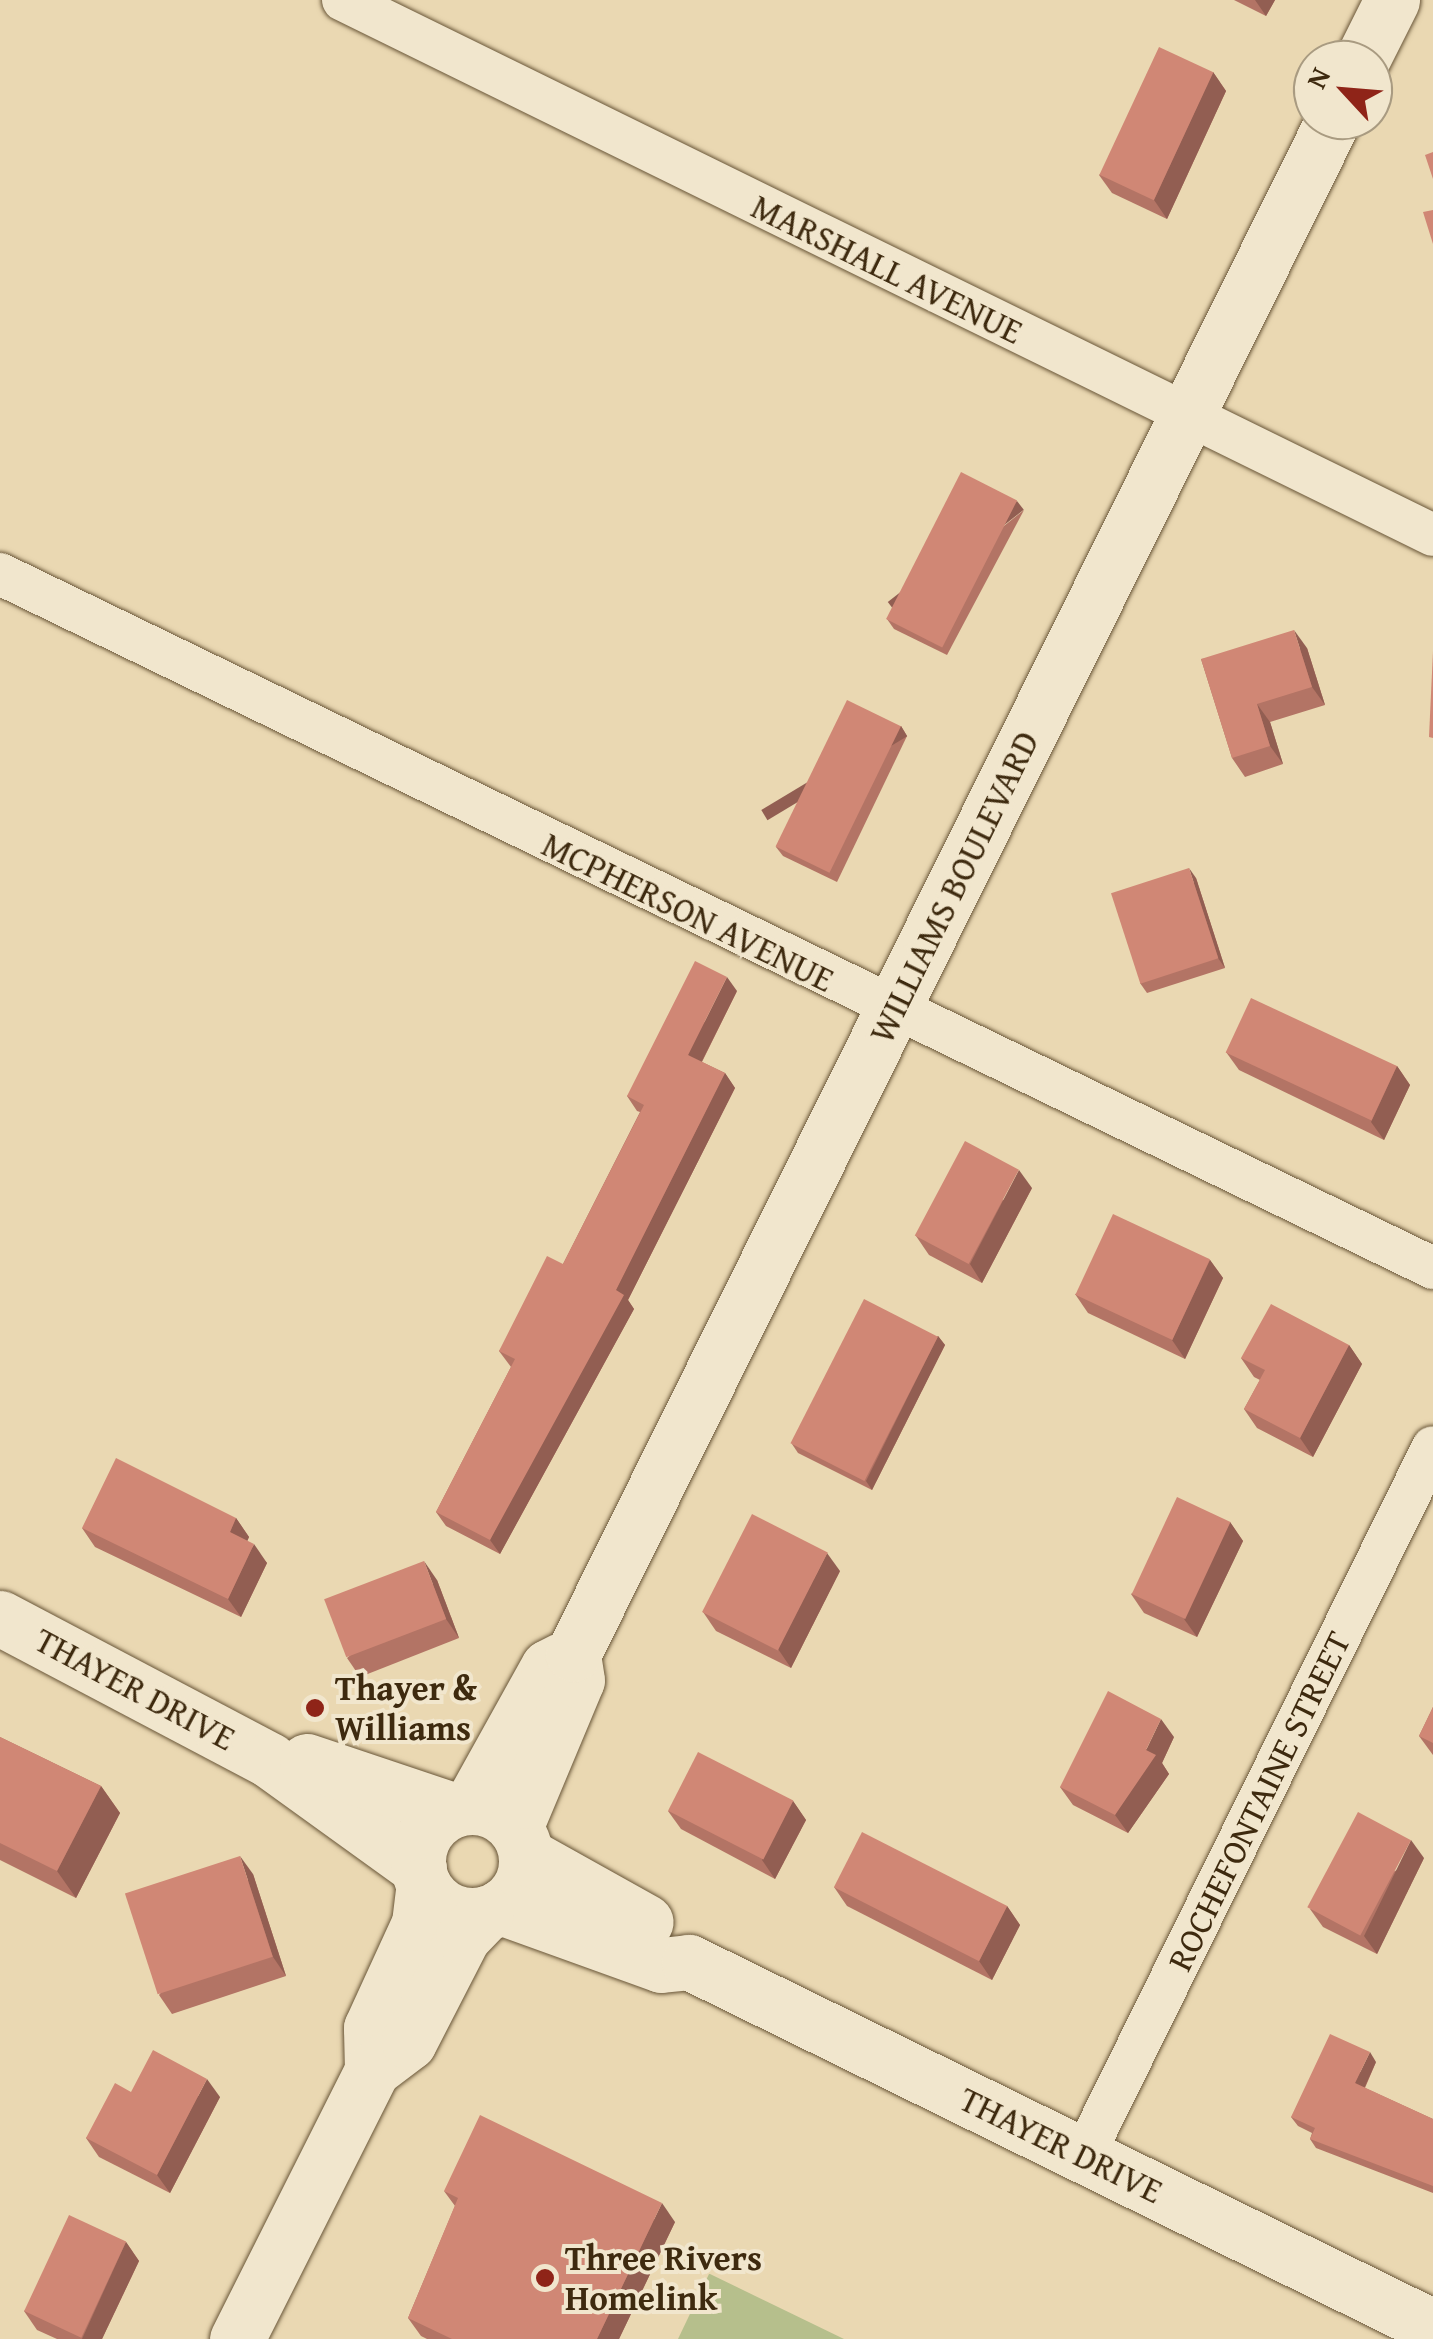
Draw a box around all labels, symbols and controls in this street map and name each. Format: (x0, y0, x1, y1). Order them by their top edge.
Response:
north arrow (1293, 40, 1393, 140)
text: N (1295, 60, 1340, 95)
street label: MARSHALL AVENUE (745, 185, 1029, 353)
street label: WILLIAMS BOULEVARD (860, 724, 1048, 1050)
street label: MCPHERSON AVENUE (535, 823, 841, 1001)
street label: THAYER DRIVE (28, 1619, 242, 1759)
street label: ROCHEFONTAINE STREET (1159, 1624, 1359, 1978)
place label: Thayer & Williams (335, 1667, 477, 1749)
marker: Thayer & Williams (304, 1697, 326, 1719)
street label: THAYER DRIVE (953, 2078, 1169, 2212)
place label: Three Rivers Homelink (565, 2237, 762, 2319)
marker: Three Rivers Homelink (534, 2267, 556, 2289)

